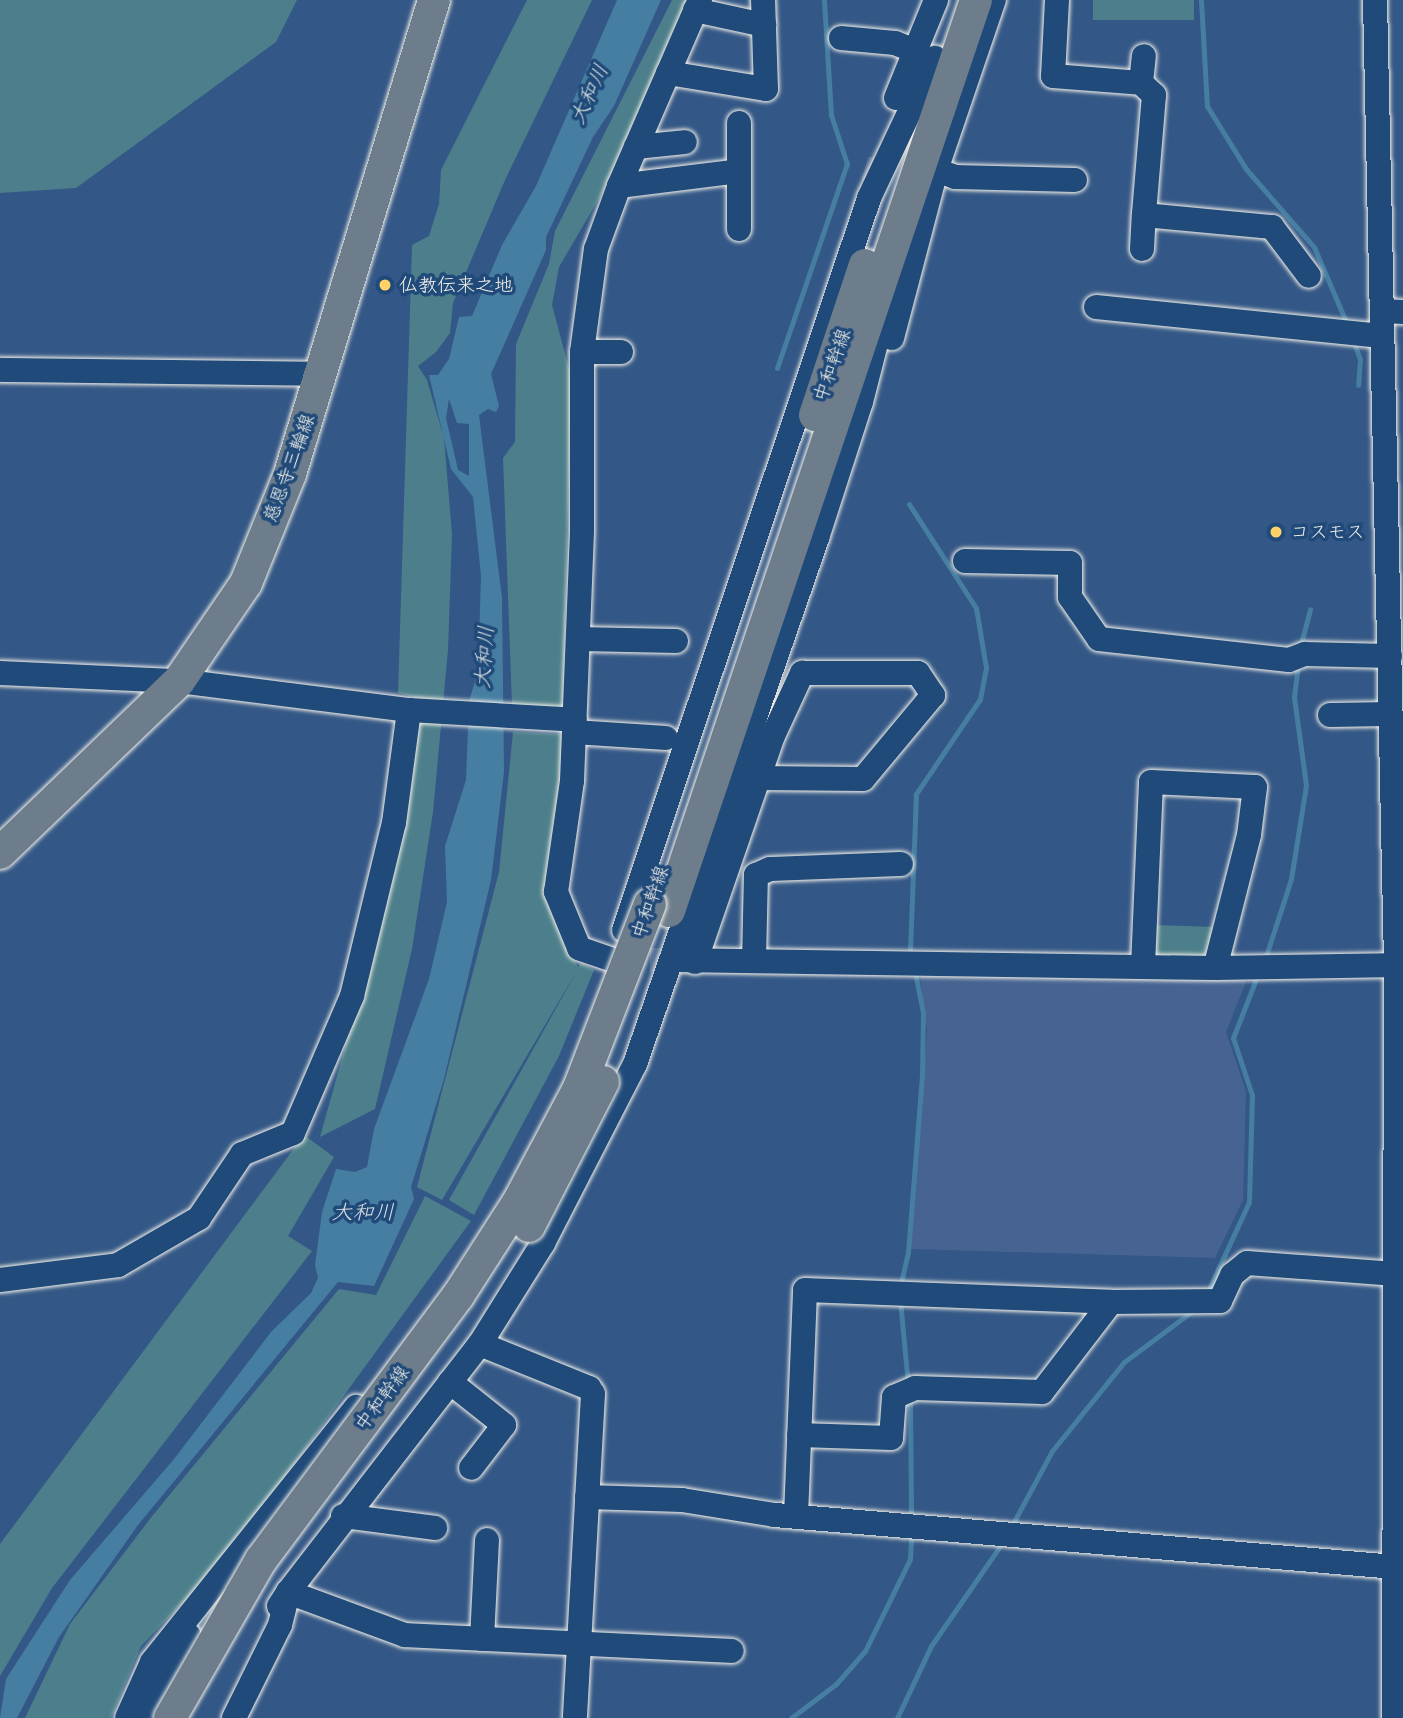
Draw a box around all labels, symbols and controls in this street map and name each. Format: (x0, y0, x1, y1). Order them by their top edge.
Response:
water label: 大和川 (564, 60, 614, 128)
place label: 仏教伝来之地 (399, 274, 513, 296)
marker: 仏教伝来之地 (377, 277, 393, 293)
street label: 中和幹線 (809, 325, 855, 405)
street label: 慈恩寺三輪線 (259, 411, 319, 525)
place label: コスモス (1290, 521, 1366, 543)
marker: コスモス (1268, 524, 1284, 540)
water label: 大和川 (469, 625, 499, 689)
street label: 中和幹線 (627, 862, 673, 942)
water label: 大和川 (332, 1199, 394, 1225)
street label: 中和幹線 (350, 1361, 414, 1435)

